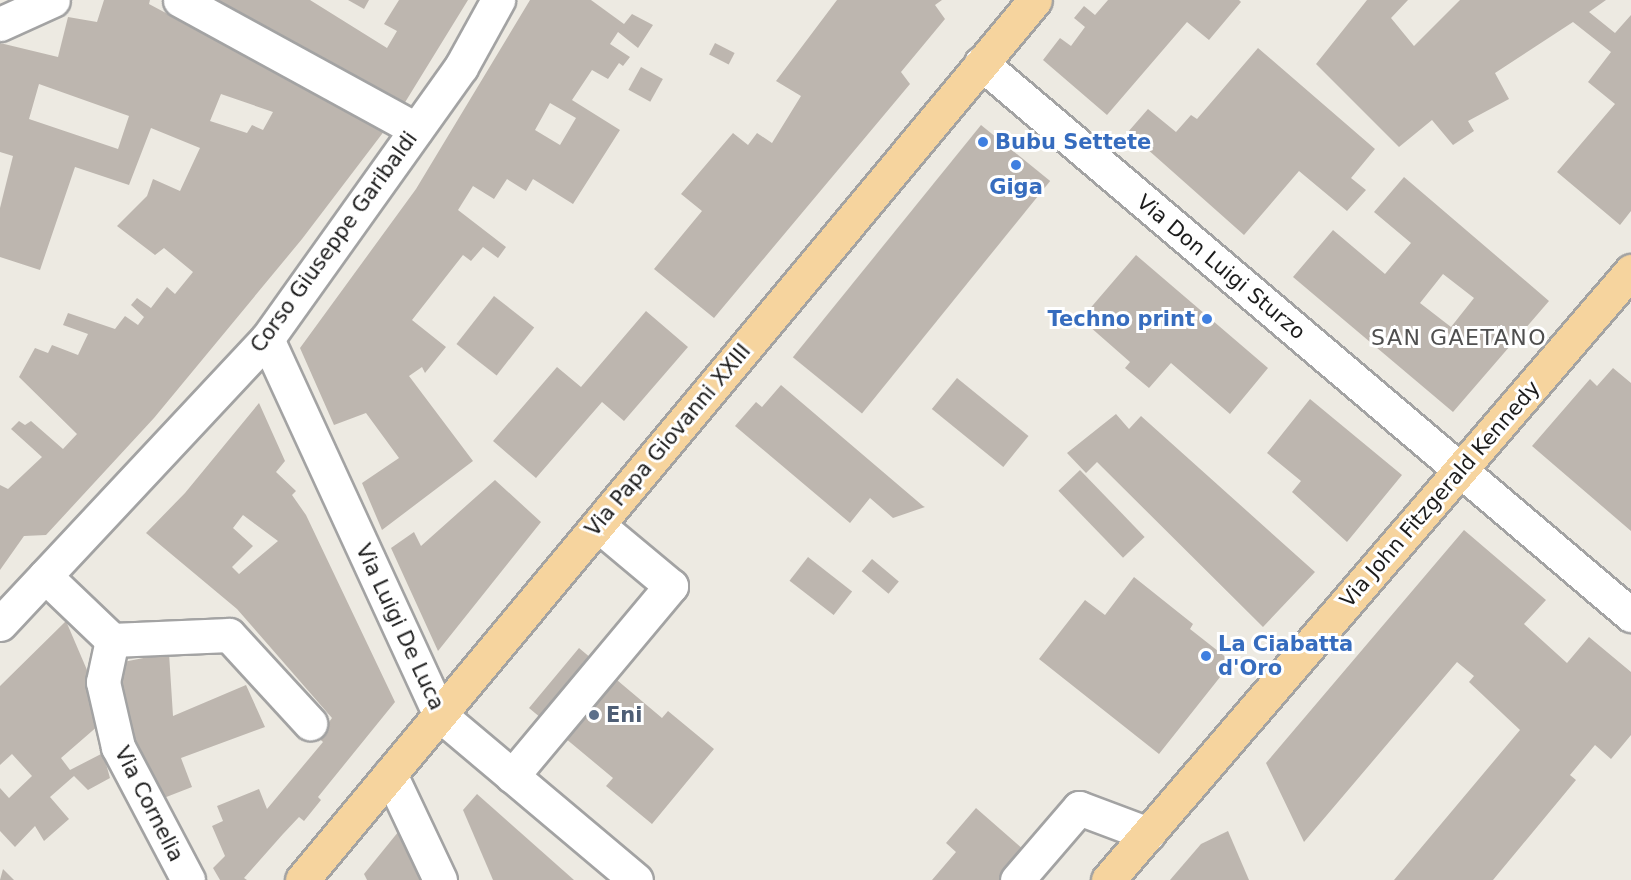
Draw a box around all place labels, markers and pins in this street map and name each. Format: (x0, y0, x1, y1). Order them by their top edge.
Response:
place label: Bubu Settete (995, 129, 1151, 155)
marker: Bubu Settete (976, 135, 990, 149)
marker: Giga (1009, 158, 1023, 172)
place label: Giga (989, 174, 1043, 200)
place label: Techno print (1048, 306, 1195, 332)
marker: Techno print (1200, 312, 1214, 326)
place label: La Ciabatta d'Oro (1218, 631, 1353, 681)
marker: La Ciabatta d'Oro (1199, 649, 1213, 663)
place label: Eni (606, 702, 642, 728)
marker: Eni (587, 708, 601, 722)

